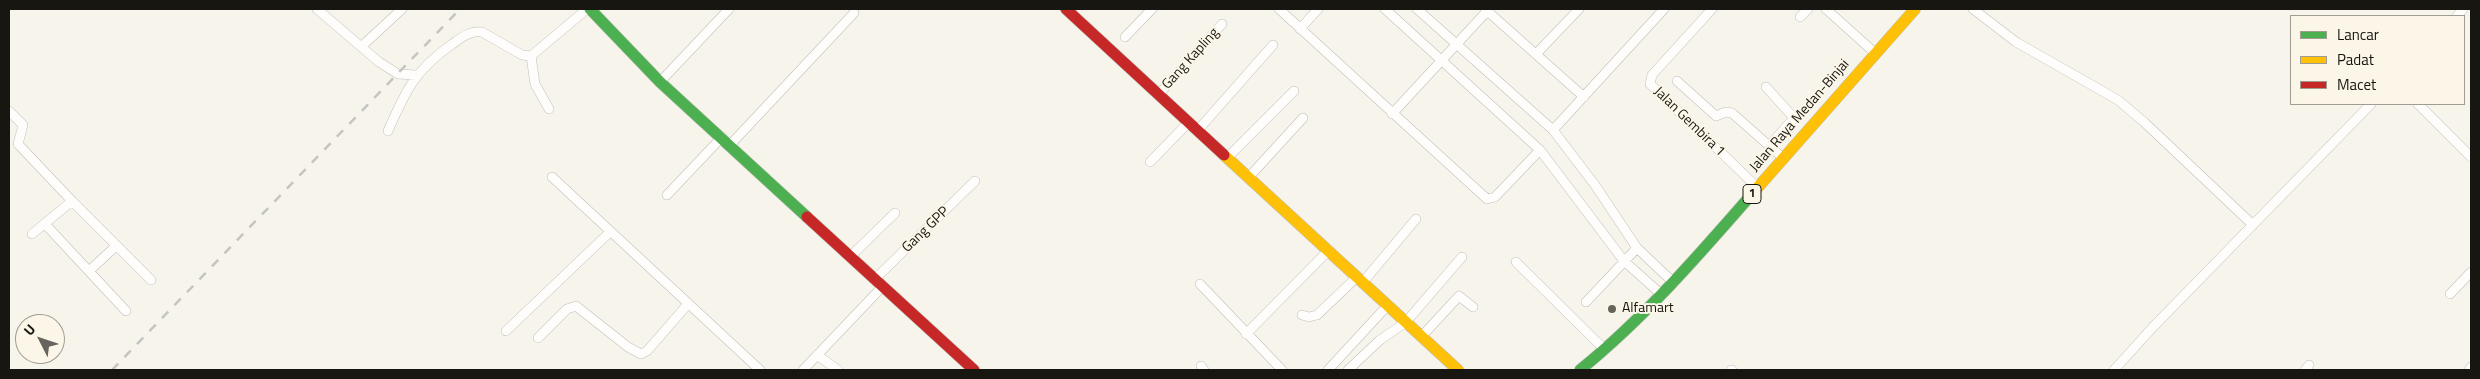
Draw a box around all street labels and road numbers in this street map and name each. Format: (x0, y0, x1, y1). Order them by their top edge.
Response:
street label: Gang Kapling (1159, 25, 1223, 93)
street label: Jalan Raya Medan-Binjai (1747, 56, 1853, 176)
street label: Jalan Gembira 1 (1650, 84, 1728, 160)
road number: 1 (1743, 184, 1761, 203)
street label: Gang GPP (899, 204, 953, 256)

